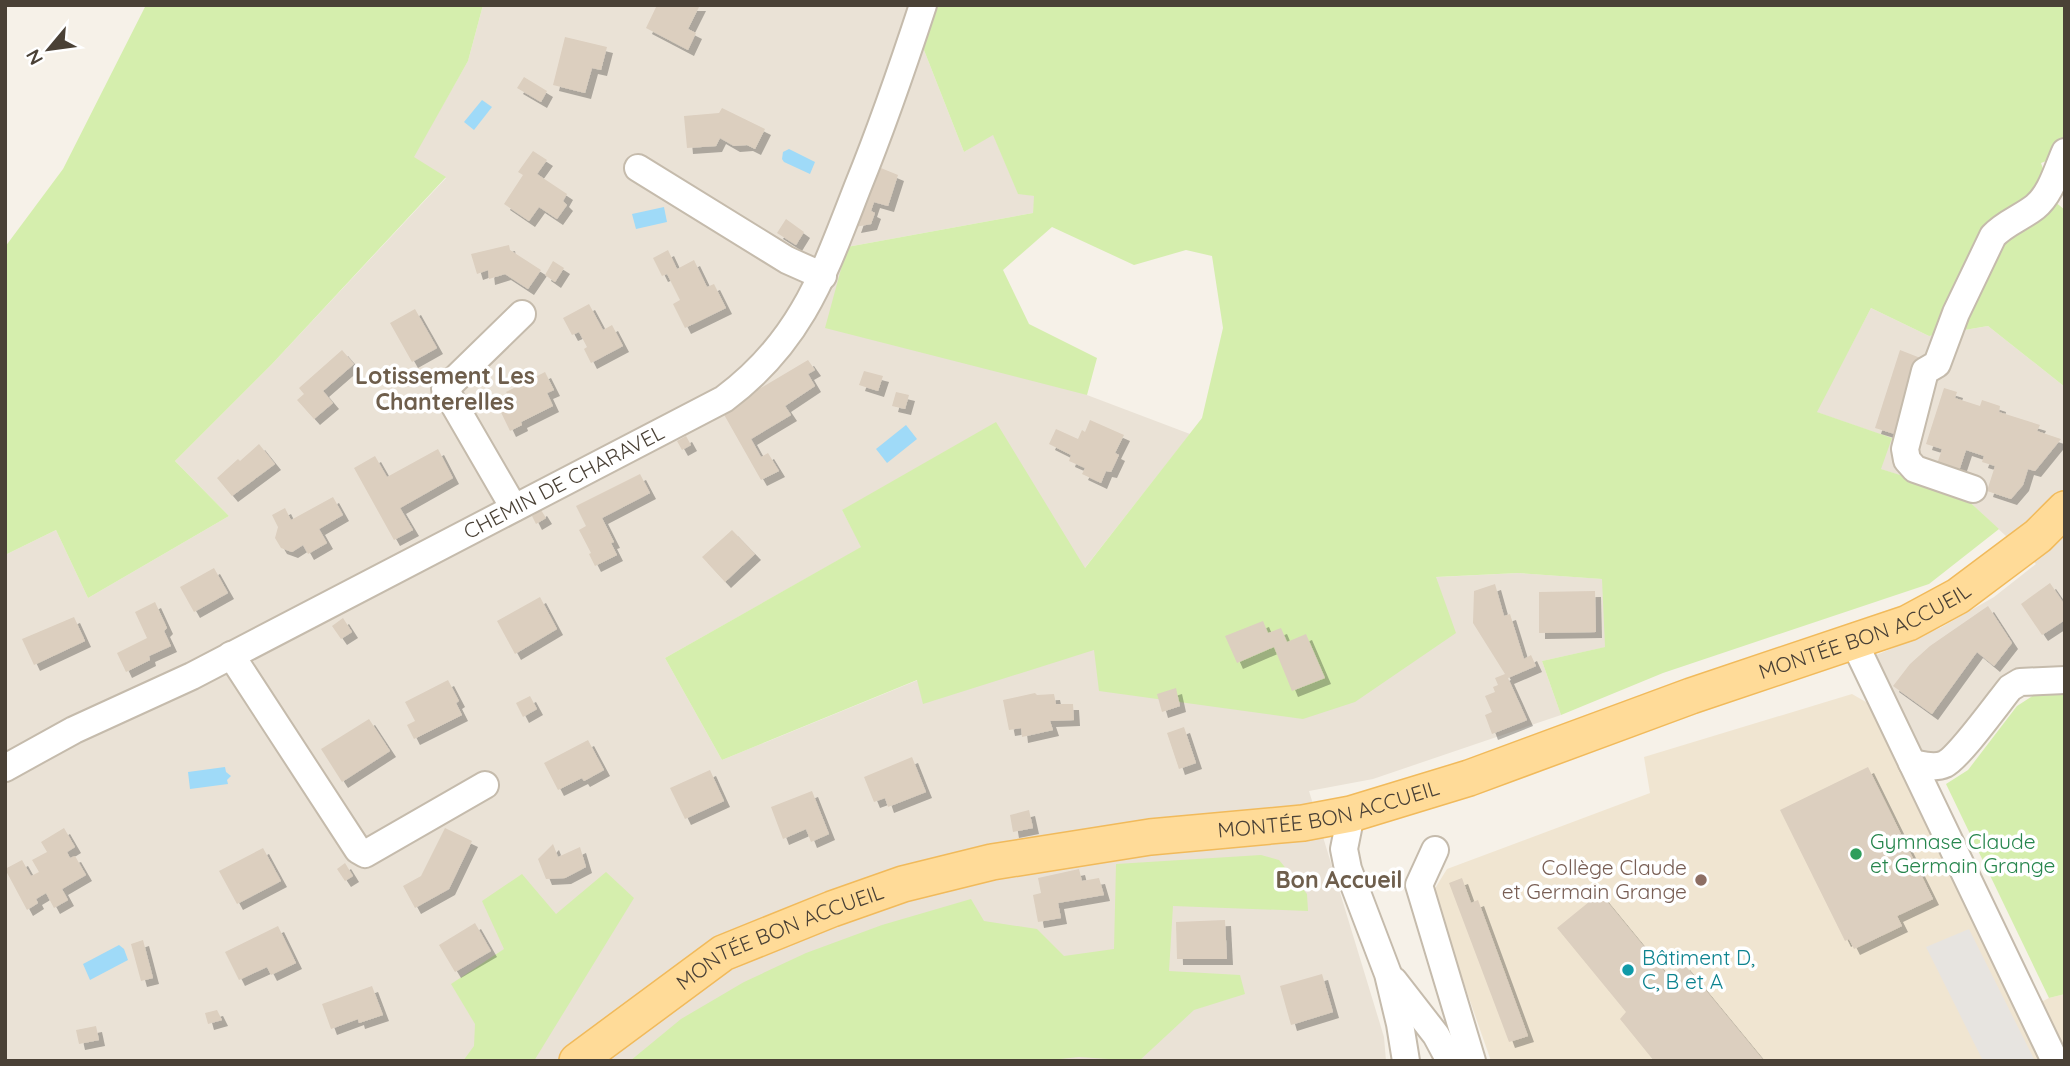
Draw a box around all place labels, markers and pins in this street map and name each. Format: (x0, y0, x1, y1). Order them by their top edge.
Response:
place label: Gymnase Claude et Germain Grange (1870, 828, 2055, 878)
marker: Gymnase Claude et Germain Grange (1848, 846, 1864, 862)
place label: Collège Claude et Germain Grange (1502, 854, 1687, 904)
marker: Collège Claude et Germain Grange (1693, 872, 1709, 888)
place label: Bâtiment D, C, B et A (1642, 944, 1755, 994)
marker: Bâtiment D, C, B et A (1620, 962, 1636, 978)

